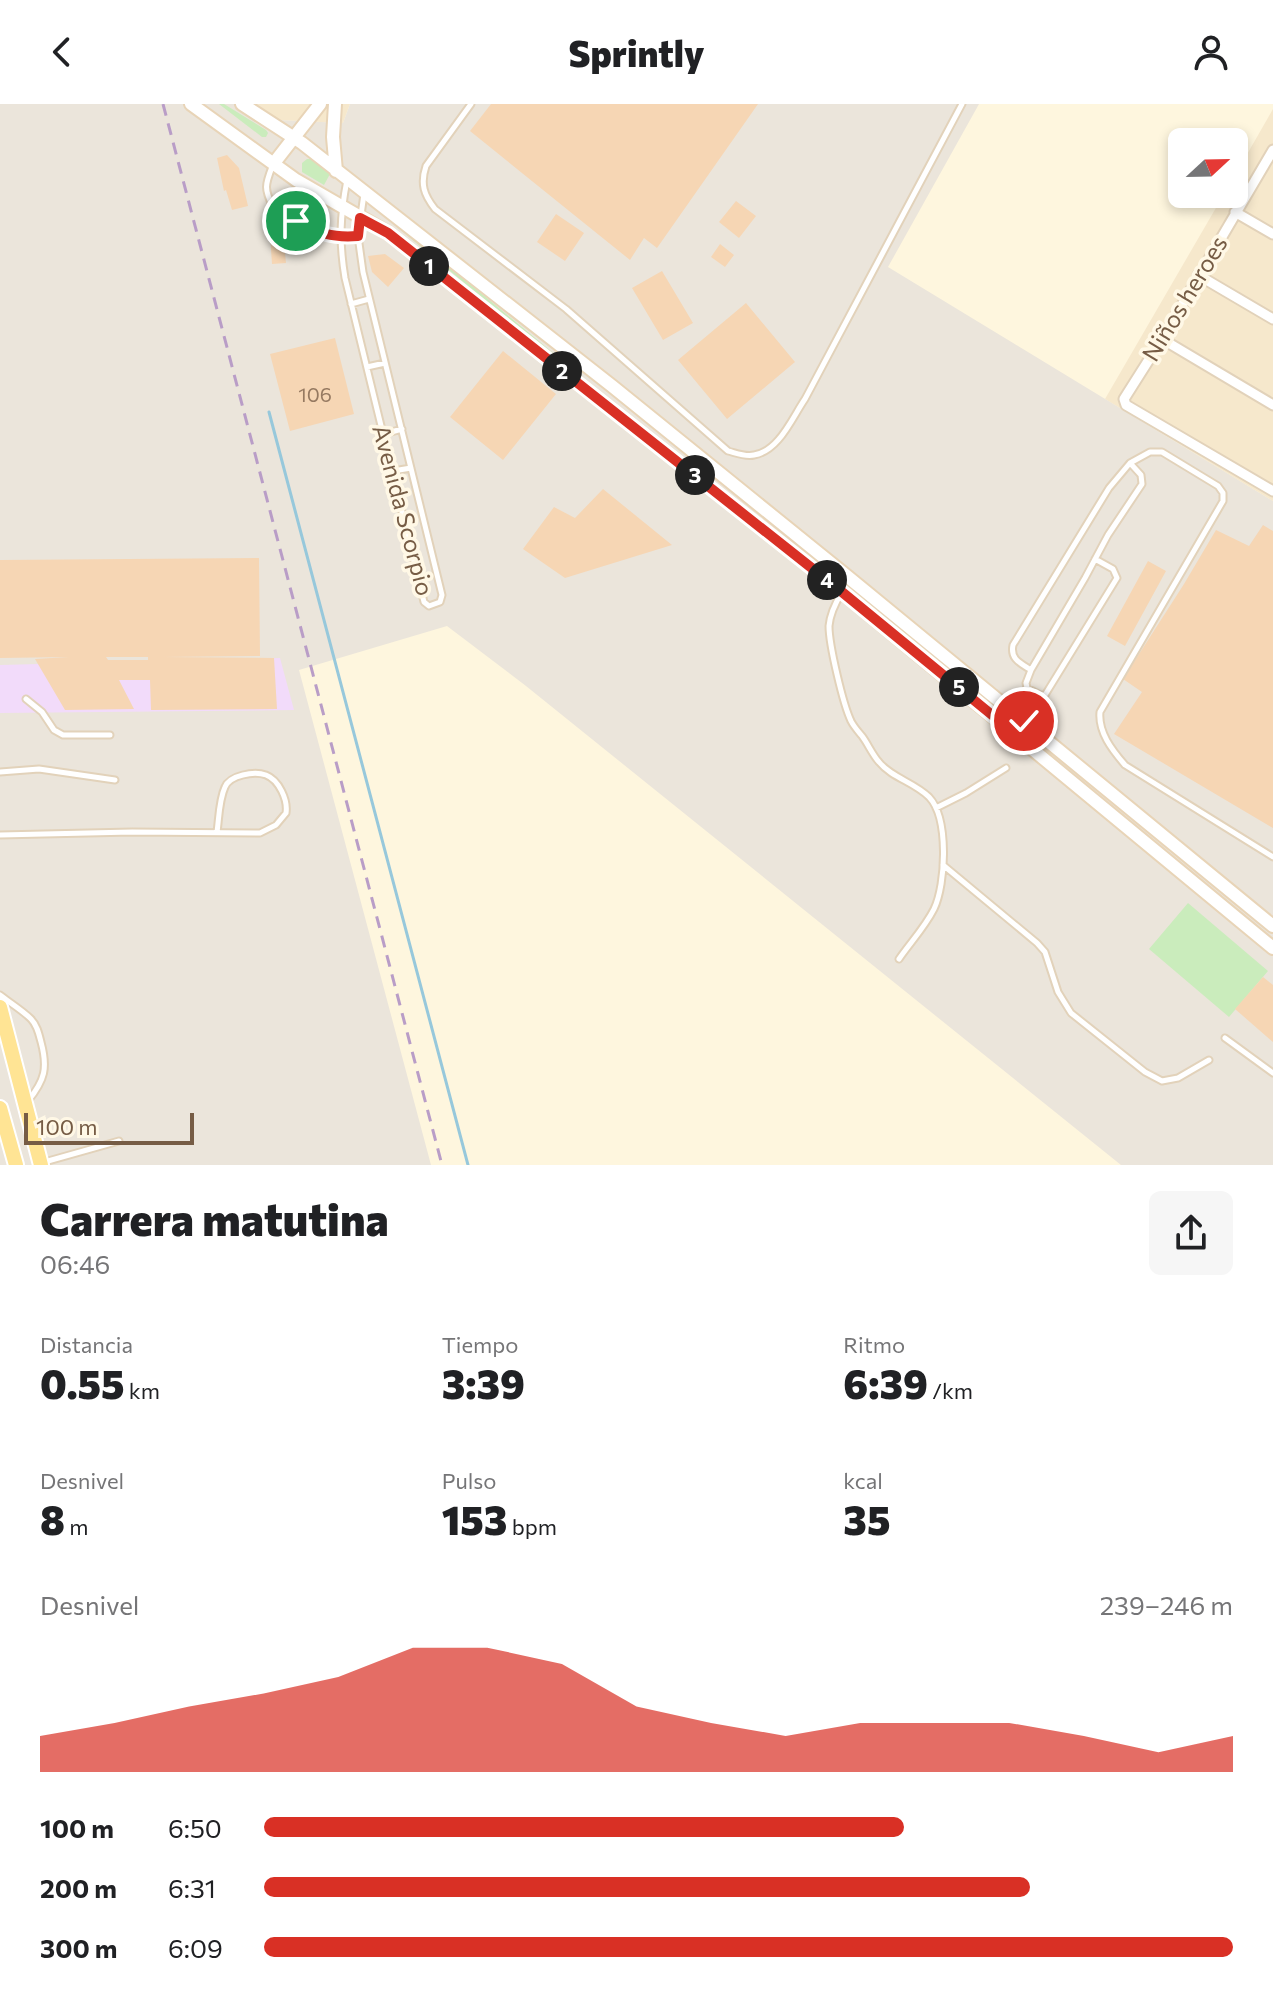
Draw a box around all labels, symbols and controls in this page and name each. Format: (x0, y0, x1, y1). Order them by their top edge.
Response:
icon: back (40, 30, 84, 74)
text: Sprintly (569, 30, 704, 74)
icon: person (1189, 30, 1233, 74)
north arrow (1168, 128, 1248, 208)
map controls (1168, 128, 1248, 208)
pin (262, 187, 330, 255)
icon: arrive (274, 199, 318, 243)
street label: Niños heroes (1135, 230, 1233, 366)
pin: 1 (409, 246, 449, 286)
text: 1 (424, 252, 434, 279)
pin: 2 (542, 351, 582, 391)
text: 2 (556, 357, 568, 384)
house number: 106 (298, 382, 332, 406)
street label: Avenida Scorpio (367, 421, 441, 599)
pin: 3 (675, 455, 715, 495)
text: 3 (689, 461, 701, 488)
pin: 4 (807, 560, 847, 600)
text: 4 (820, 566, 834, 593)
pin: 5 (939, 667, 979, 707)
text: 5 (953, 673, 965, 700)
pin (990, 687, 1058, 755)
icon: check (1002, 699, 1046, 743)
scale bar (24, 1109, 194, 1145)
text: 100 m (36, 1113, 98, 1140)
text: Carrera matutina (40, 1191, 389, 1245)
button: share (1149, 1191, 1233, 1275)
text: 06:46 (40, 1248, 110, 1279)
text: Distancia (40, 1331, 133, 1358)
text: Tiempo (442, 1331, 518, 1358)
text: Ritmo (843, 1331, 905, 1358)
text: 0.55 (40, 1358, 125, 1407)
text: 3:39 (442, 1358, 525, 1407)
text: 6:39 (843, 1358, 928, 1407)
text: km (125, 1377, 160, 1404)
text: /km (928, 1377, 973, 1404)
text: Desnivel (40, 1467, 124, 1494)
text: Pulso (442, 1467, 497, 1494)
text: kcal (843, 1467, 883, 1494)
text: 8 (40, 1494, 65, 1543)
text: 153 (442, 1494, 507, 1543)
text: 35 (843, 1494, 890, 1543)
text: m (65, 1513, 88, 1540)
text: bpm (507, 1513, 557, 1540)
text: Desnivel (40, 1589, 139, 1620)
text: 239–246 m (1100, 1589, 1233, 1620)
text: 100 m (40, 1812, 114, 1843)
text: 6:50 (168, 1812, 222, 1843)
text: 200 m (40, 1872, 117, 1903)
text: 6:31 (168, 1872, 216, 1903)
text: 300 m (40, 1932, 117, 1963)
text: 6:09 (168, 1932, 223, 1963)

